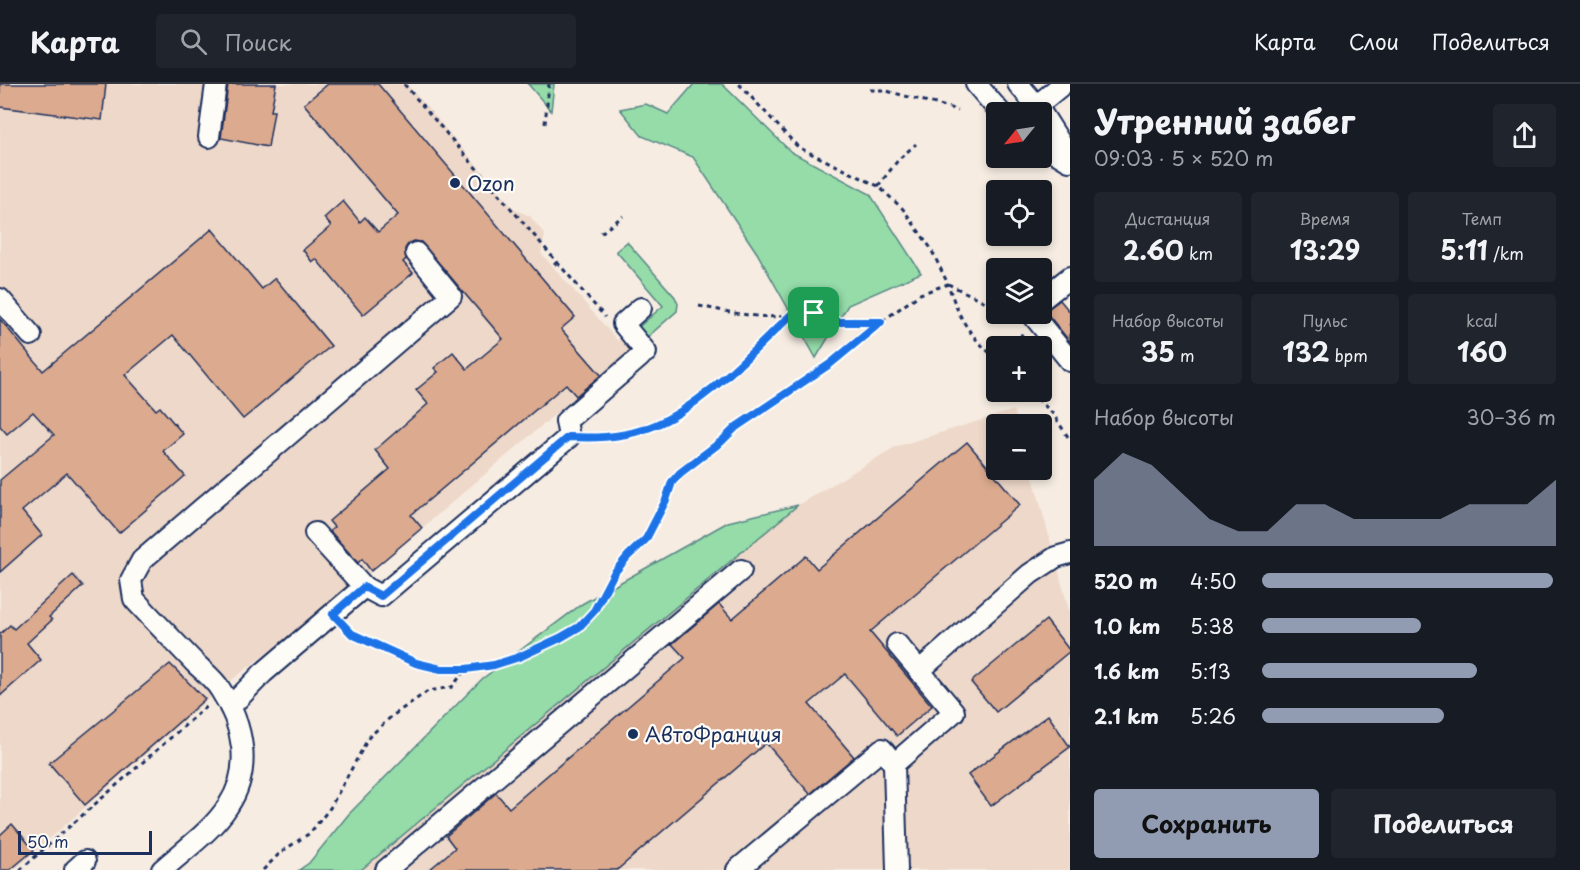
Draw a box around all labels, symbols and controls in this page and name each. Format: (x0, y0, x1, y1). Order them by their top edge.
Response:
search box (156, 14, 576, 68)
text: Карта (30, 20, 120, 63)
icon: search (177, 25, 210, 58)
text: Поиск (225, 25, 292, 58)
text: Карта (1254, 25, 1316, 57)
text: Слои (1349, 25, 1399, 57)
text: Поделиться (1432, 25, 1550, 57)
text: Утренний забег (1094, 95, 1355, 145)
north arrow (986, 102, 1052, 168)
map controls (986, 102, 1052, 480)
button: share (1493, 104, 1556, 167)
text: 09:03 · 5 × 520 m (1094, 143, 1274, 173)
place label: Ozon (467, 168, 515, 198)
marker: Ozon (448, 176, 462, 190)
button: locate (986, 180, 1052, 246)
text: Дистанция (1126, 206, 1210, 230)
text: Время (1299, 206, 1351, 230)
text: Темп (1462, 206, 1502, 230)
text: 2.60 (1123, 230, 1184, 269)
text: 13:29 (1290, 230, 1360, 269)
text: 5:11 (1440, 230, 1488, 269)
text: km (1184, 241, 1213, 265)
text: /km (1488, 241, 1524, 265)
button: layers (986, 258, 1052, 324)
pin (788, 287, 839, 338)
icon: arrive (797, 296, 830, 329)
text: Набор высоты (1112, 308, 1224, 332)
text: Пульс (1302, 308, 1348, 332)
text: kcal (1466, 308, 1498, 332)
text: 35 (1141, 332, 1175, 371)
text: 132 (1282, 332, 1329, 371)
text: 160 (1457, 332, 1507, 371)
button: + (986, 336, 1052, 402)
text: m (1175, 343, 1195, 367)
text: bpm (1329, 343, 1368, 367)
text: Набор высоты (1094, 402, 1234, 432)
text: 30–36 m (1467, 402, 1556, 432)
button: − (986, 414, 1052, 480)
text: 520 m (1094, 566, 1158, 596)
text: 4:50 (1190, 566, 1236, 596)
text: 1.0 km (1094, 611, 1161, 641)
text: 5:38 (1190, 611, 1234, 641)
text: 1.6 km (1094, 656, 1159, 686)
text: 5:13 (1190, 656, 1231, 686)
text: 2.1 km (1094, 701, 1159, 731)
text: 5:26 (1190, 701, 1236, 731)
place label: АвтоФранция (645, 719, 782, 749)
marker: АвтоФранция (626, 727, 640, 741)
button: Сохранить (1094, 789, 1319, 858)
button: Поделиться (1331, 789, 1556, 858)
scale bar (18, 828, 152, 856)
text: 50 m (27, 829, 68, 853)

